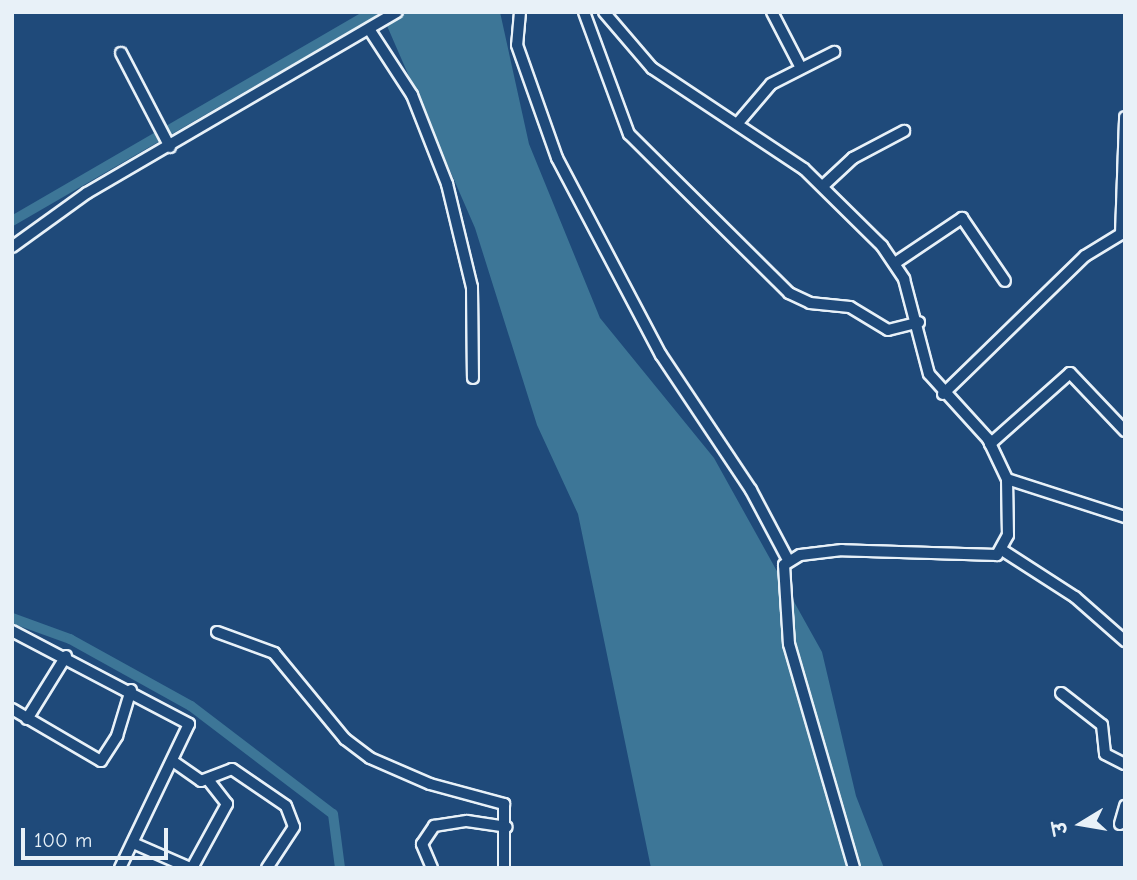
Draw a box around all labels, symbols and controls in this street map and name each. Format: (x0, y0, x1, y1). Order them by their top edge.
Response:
north arrow (1046, 789, 1116, 859)
scale bar (24, 814, 172, 858)
text: उ (1048, 820, 1072, 836)
text: 100 m (34, 828, 92, 852)

